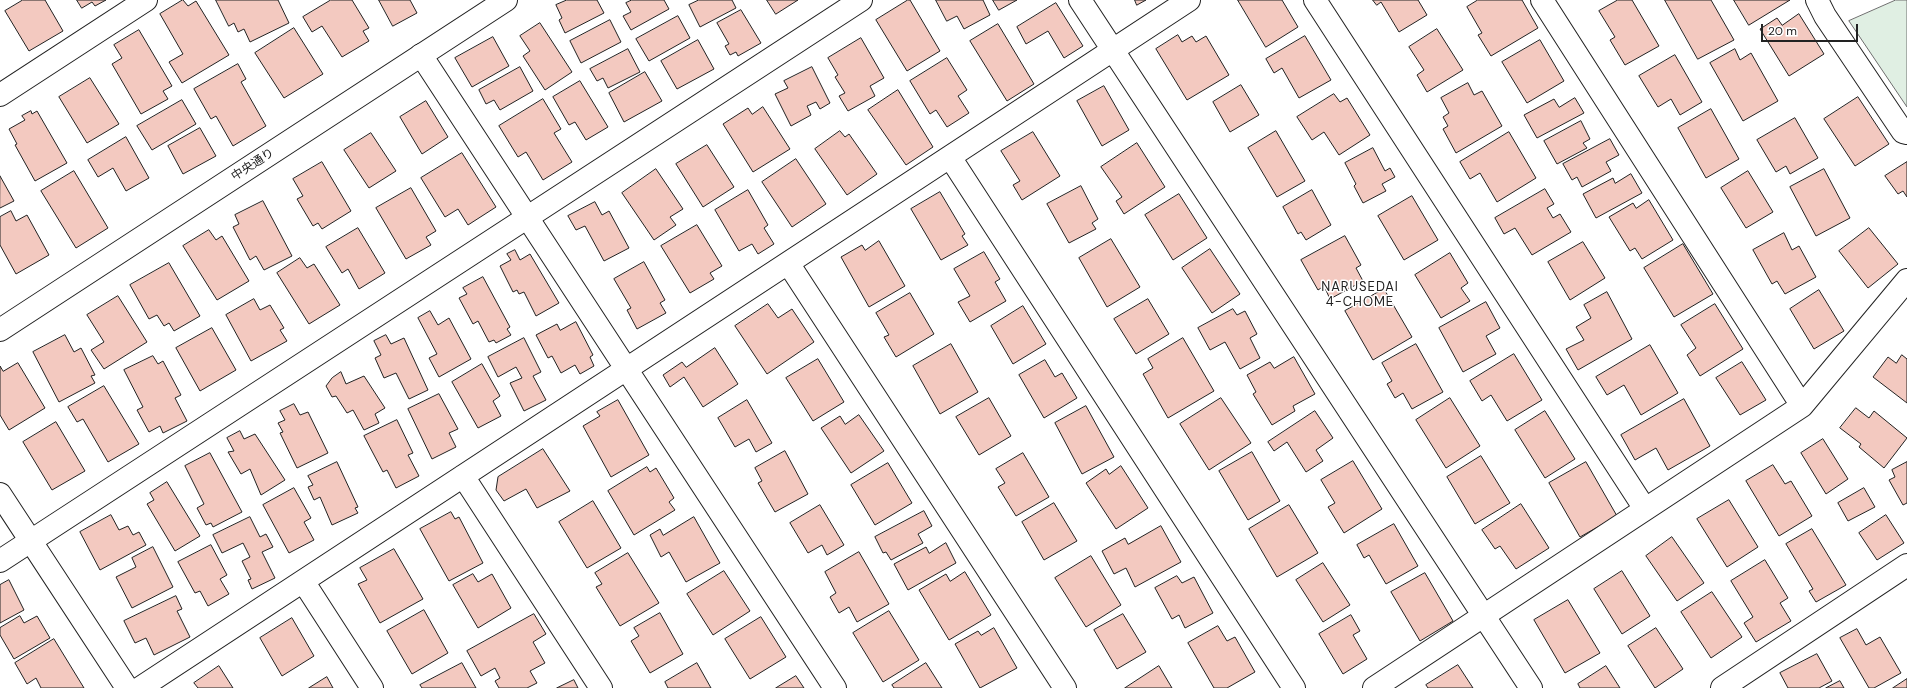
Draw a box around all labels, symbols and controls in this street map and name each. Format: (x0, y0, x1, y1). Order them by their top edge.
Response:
scale bar (1763, 16, 1860, 42)
text: 20 m (1768, 23, 1797, 39)
street label: 中央通り (229, 146, 277, 184)
district label: NARUSEDAI 4-CHOME (1321, 280, 1399, 311)

